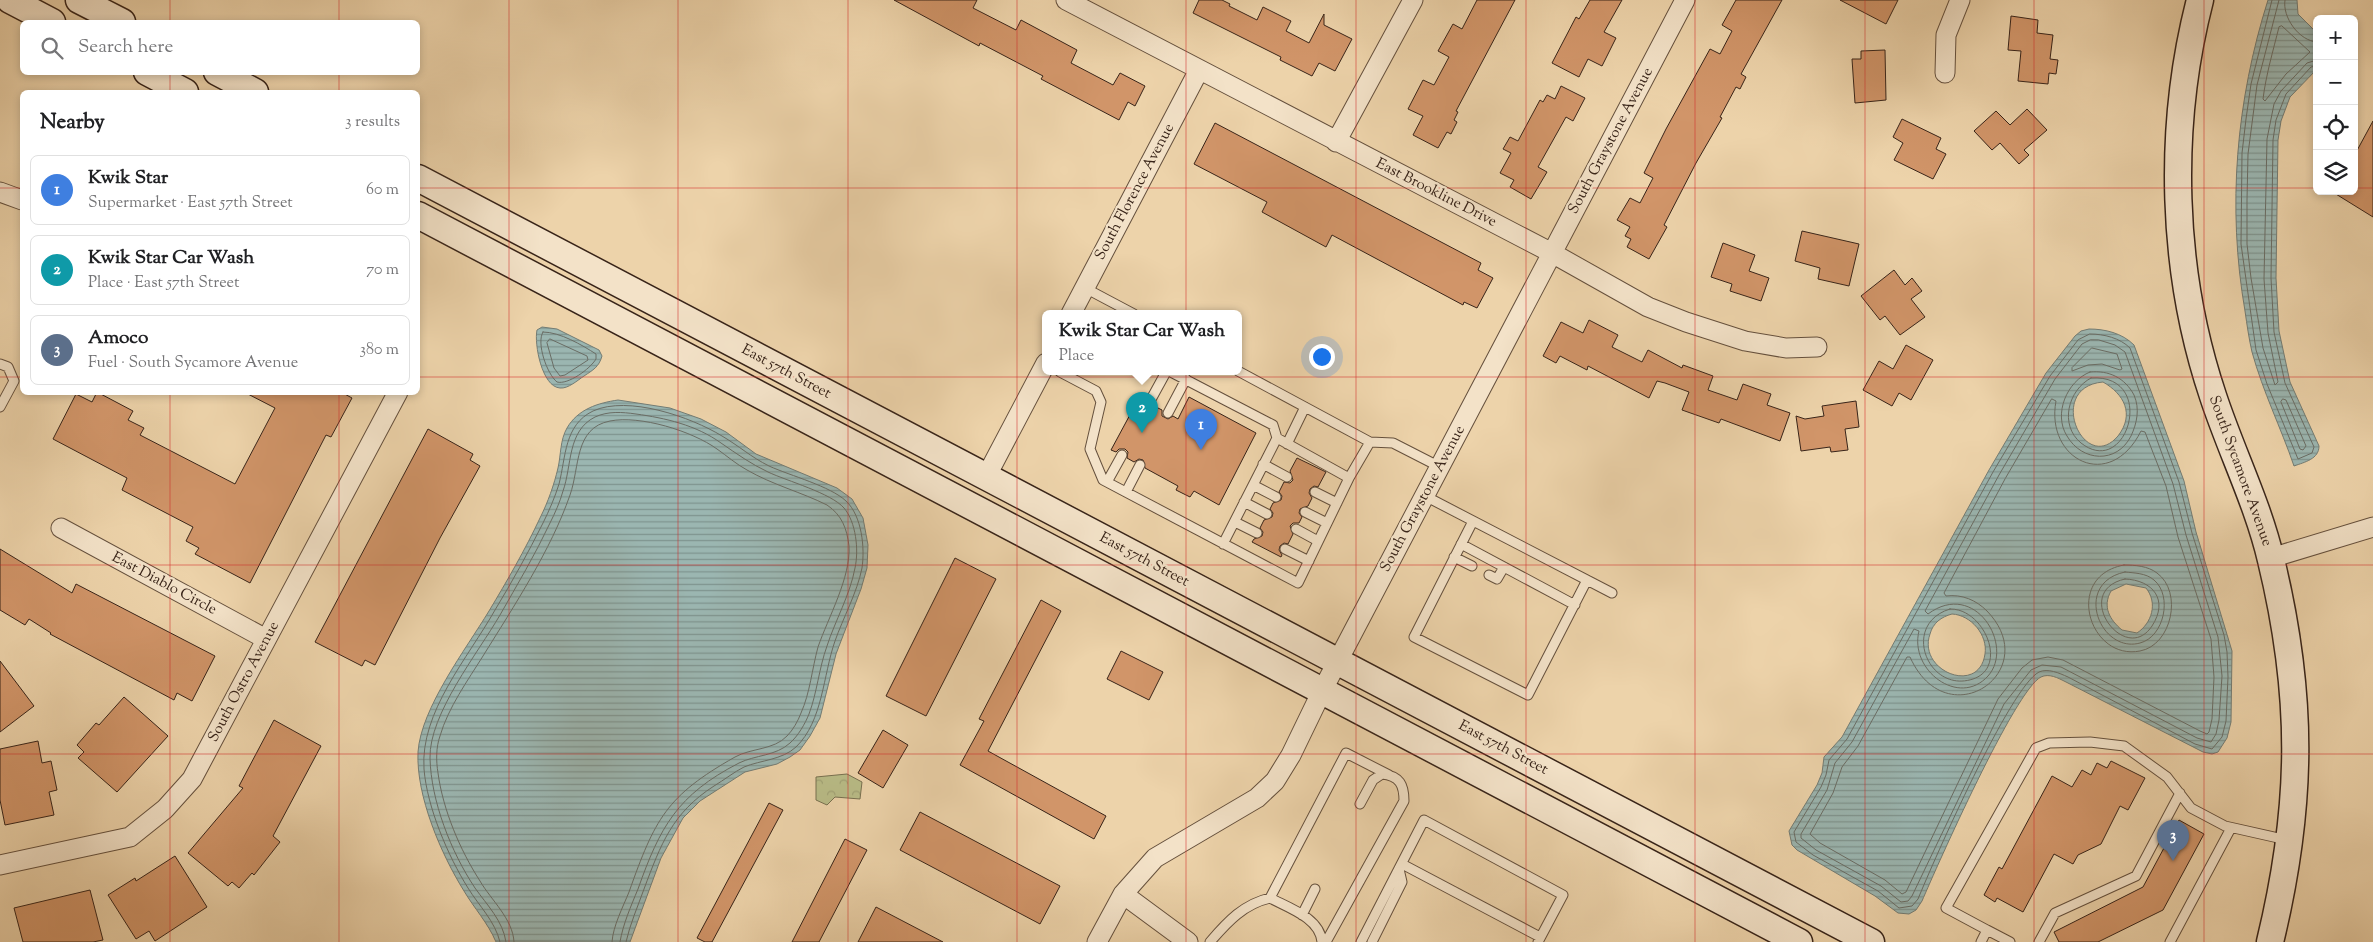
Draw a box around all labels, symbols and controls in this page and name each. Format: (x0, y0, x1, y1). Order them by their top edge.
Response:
map controls (2313, 15, 2358, 195)
button: + (2313, 15, 2358, 60)
search box (20, 20, 420, 75)
icon: search (38, 34, 66, 62)
text: Search here (78, 34, 173, 61)
button: − (2313, 60, 2358, 105)
street label: South Graystone Avenue (1563, 64, 1659, 218)
button: locate (2313, 105, 2358, 150)
text: Nearby (40, 108, 105, 138)
text: 3 results (345, 111, 400, 134)
street label: South Florence Avenue (1090, 120, 1180, 264)
button: layers (2313, 150, 2358, 195)
street label: East Brookline Drive (1372, 153, 1500, 233)
text: Kwik Star (88, 165, 168, 192)
text: 1 (54, 179, 60, 202)
text: 60 m (366, 179, 399, 202)
text: Supermarket · East 57th Street (88, 192, 293, 215)
text: Kwik Star Car Wash (88, 245, 254, 272)
text: 2 (53, 259, 61, 282)
text: 70 m (366, 259, 399, 282)
text: Place · East 57th Street (88, 272, 239, 295)
popup (1042, 310, 1242, 375)
text: Kwik Star Car Wash (1059, 318, 1225, 345)
text: Amoco (88, 325, 148, 352)
text: 3 (54, 339, 60, 362)
text: 380 m (359, 339, 399, 362)
street label: East 57th Street (737, 340, 835, 404)
your location (1309, 344, 1335, 370)
text: Place (1059, 345, 1094, 368)
text: Fuel · South Sycamore Avenue (88, 352, 298, 375)
pin: 2 (1126, 392, 1158, 433)
street label: South Sycamore Avenue (2203, 393, 2277, 549)
pin: 1 (1185, 409, 1217, 450)
street label: South Graystone Avenue (1375, 422, 1471, 576)
street label: East 57th Street (1095, 528, 1193, 592)
street label: East Diablo Circle (108, 547, 220, 621)
street label: South Ostro Avenue (203, 618, 285, 746)
street label: East 57th Street (1454, 716, 1552, 780)
pin: 3 (2157, 820, 2189, 861)

